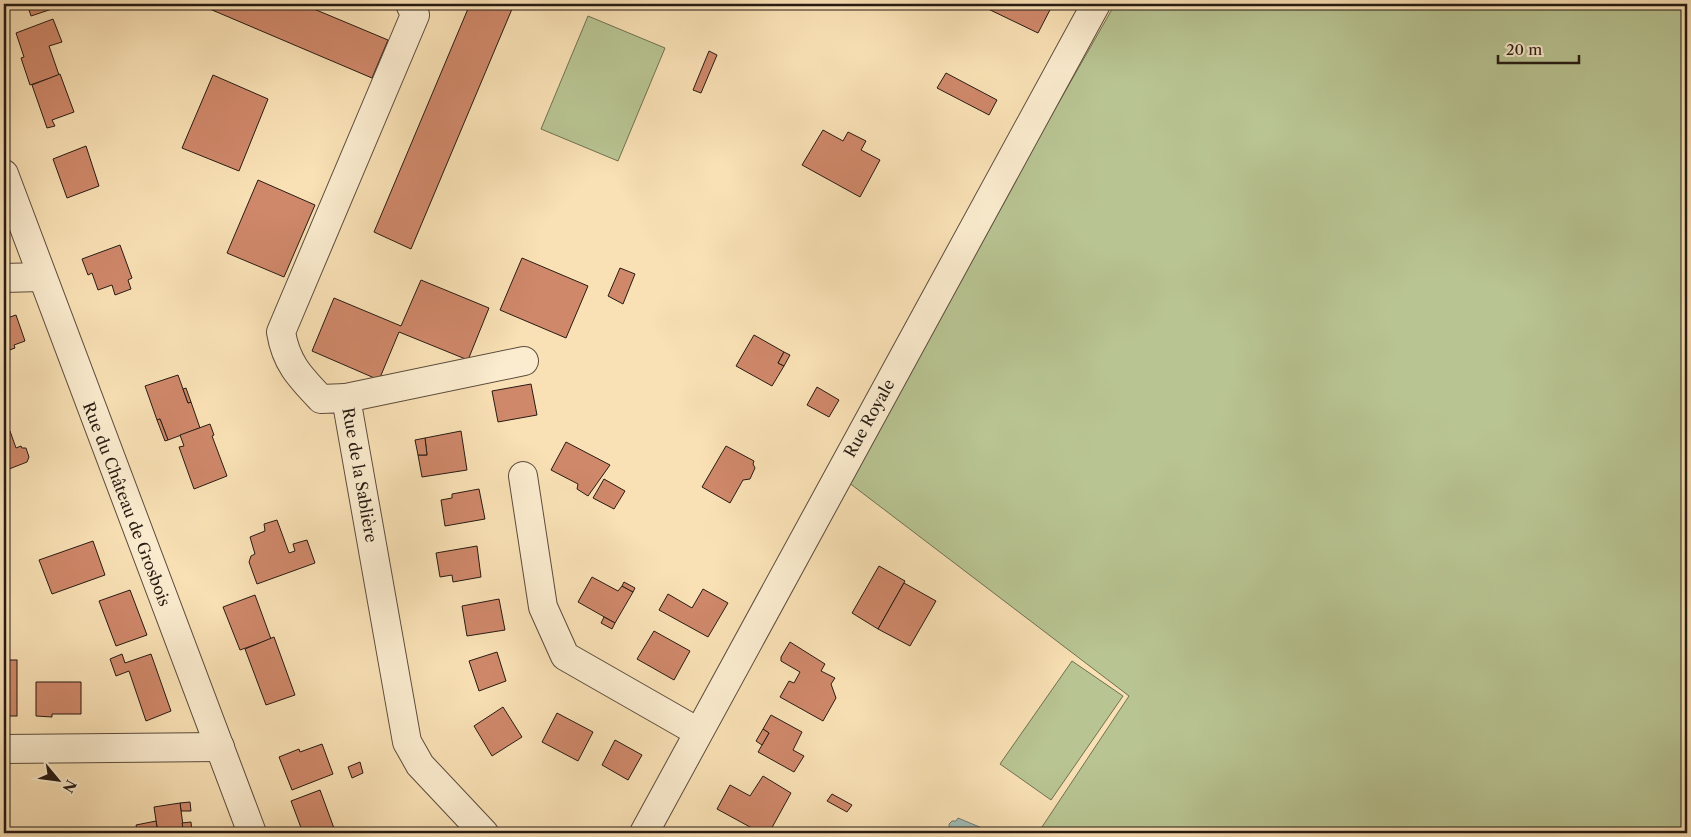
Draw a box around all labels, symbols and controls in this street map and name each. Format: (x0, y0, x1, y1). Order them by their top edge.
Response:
scale bar (1498, 32, 1580, 64)
text: 20 m (1506, 40, 1542, 59)
street label: Rue Royale (839, 375, 899, 461)
street label: Rue du Château de Grosbois (79, 399, 175, 609)
street label: Rue de la Sablière (338, 406, 382, 544)
north arrow (32, 754, 82, 804)
text: N (59, 777, 80, 796)

